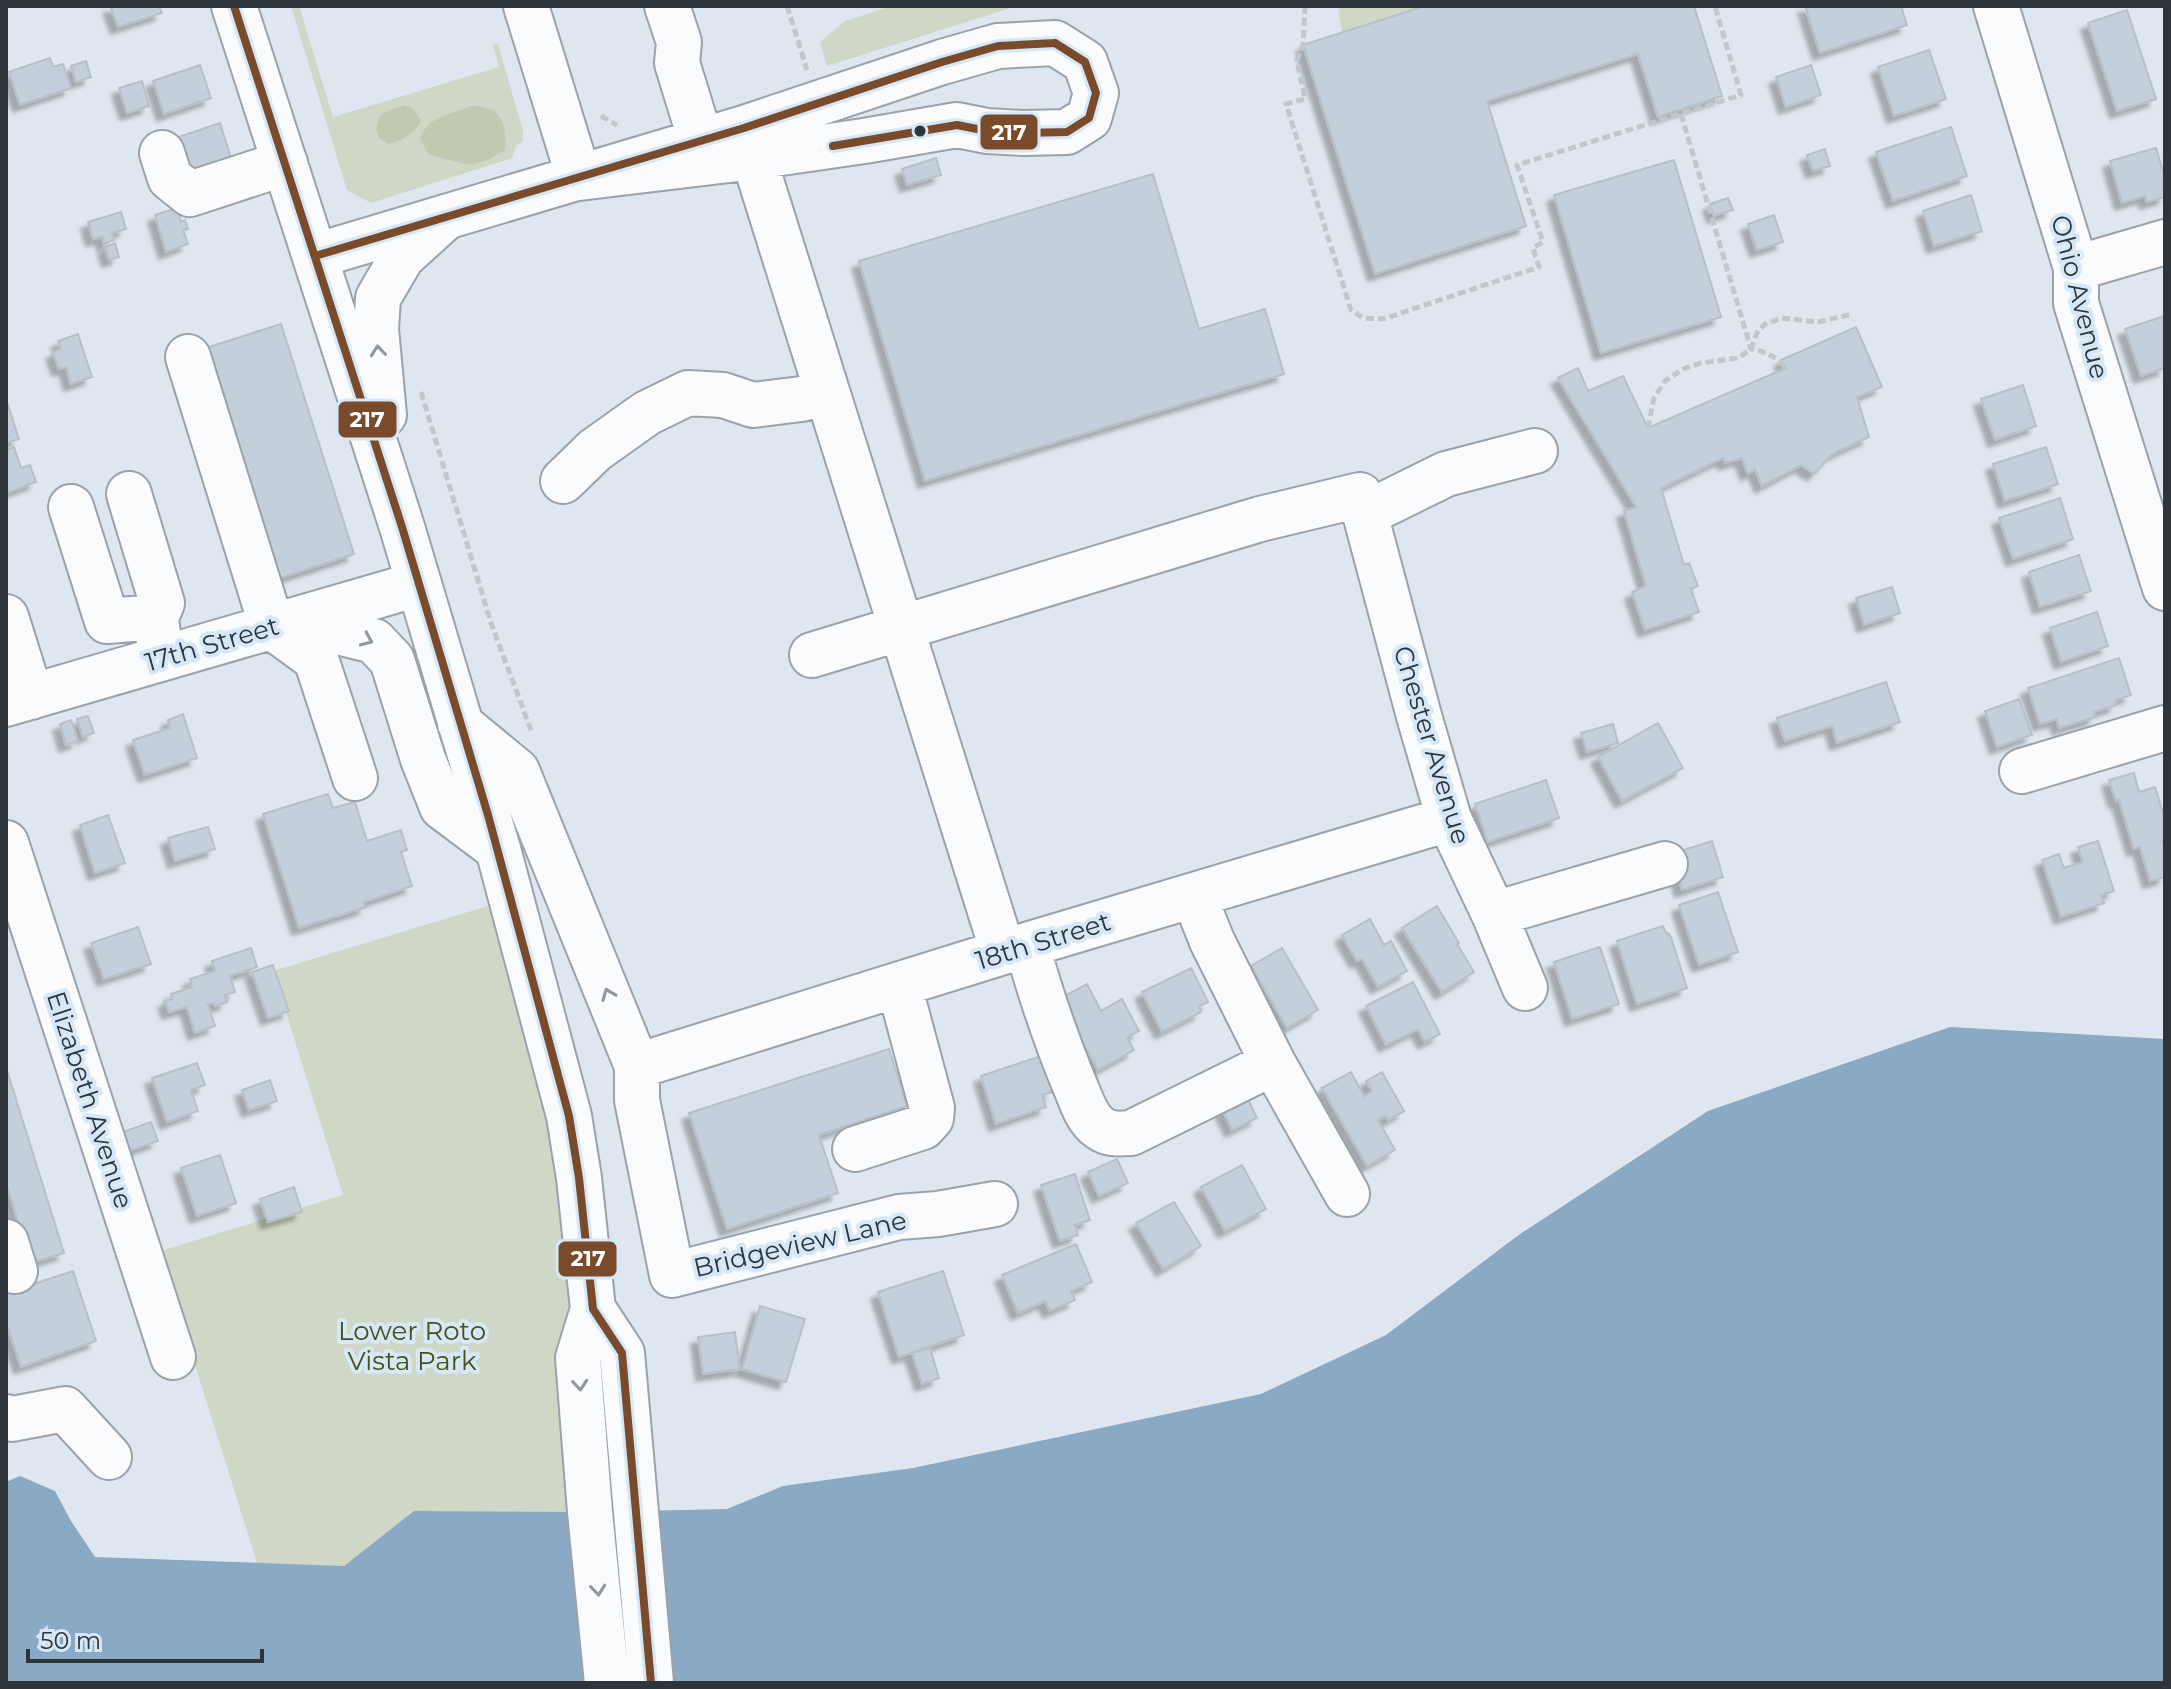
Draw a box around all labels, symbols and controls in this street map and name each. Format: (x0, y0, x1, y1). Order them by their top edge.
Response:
line badge: 217 (979, 113, 1039, 151)
text: 217 (991, 119, 1027, 146)
unlabelled marker (912, 123, 928, 139)
street label: Ohio Avenue (2044, 212, 2116, 382)
one-way arrow (370, 344, 387, 357)
line badge: 217 (337, 400, 398, 439)
text: 217 (349, 406, 385, 433)
street label: 17th Street (141, 610, 283, 678)
one-way arrow (359, 631, 373, 647)
street label: Chester Avenue (1387, 642, 1477, 848)
street label: 18th Street (972, 905, 1114, 977)
street label: Elizabeth Avenue (40, 987, 140, 1213)
one-way arrow (601, 988, 618, 1002)
street label: Bridgeview Lane (690, 1204, 910, 1284)
line badge: 217 (557, 1240, 618, 1278)
text: 217 (570, 1245, 606, 1272)
park label: Lower Roto Vista Park (338, 1315, 486, 1377)
one-way arrow (571, 1379, 588, 1392)
one-way arrow (589, 1584, 606, 1597)
scale bar (28, 1613, 262, 1663)
text: 50 m (40, 1626, 101, 1655)

